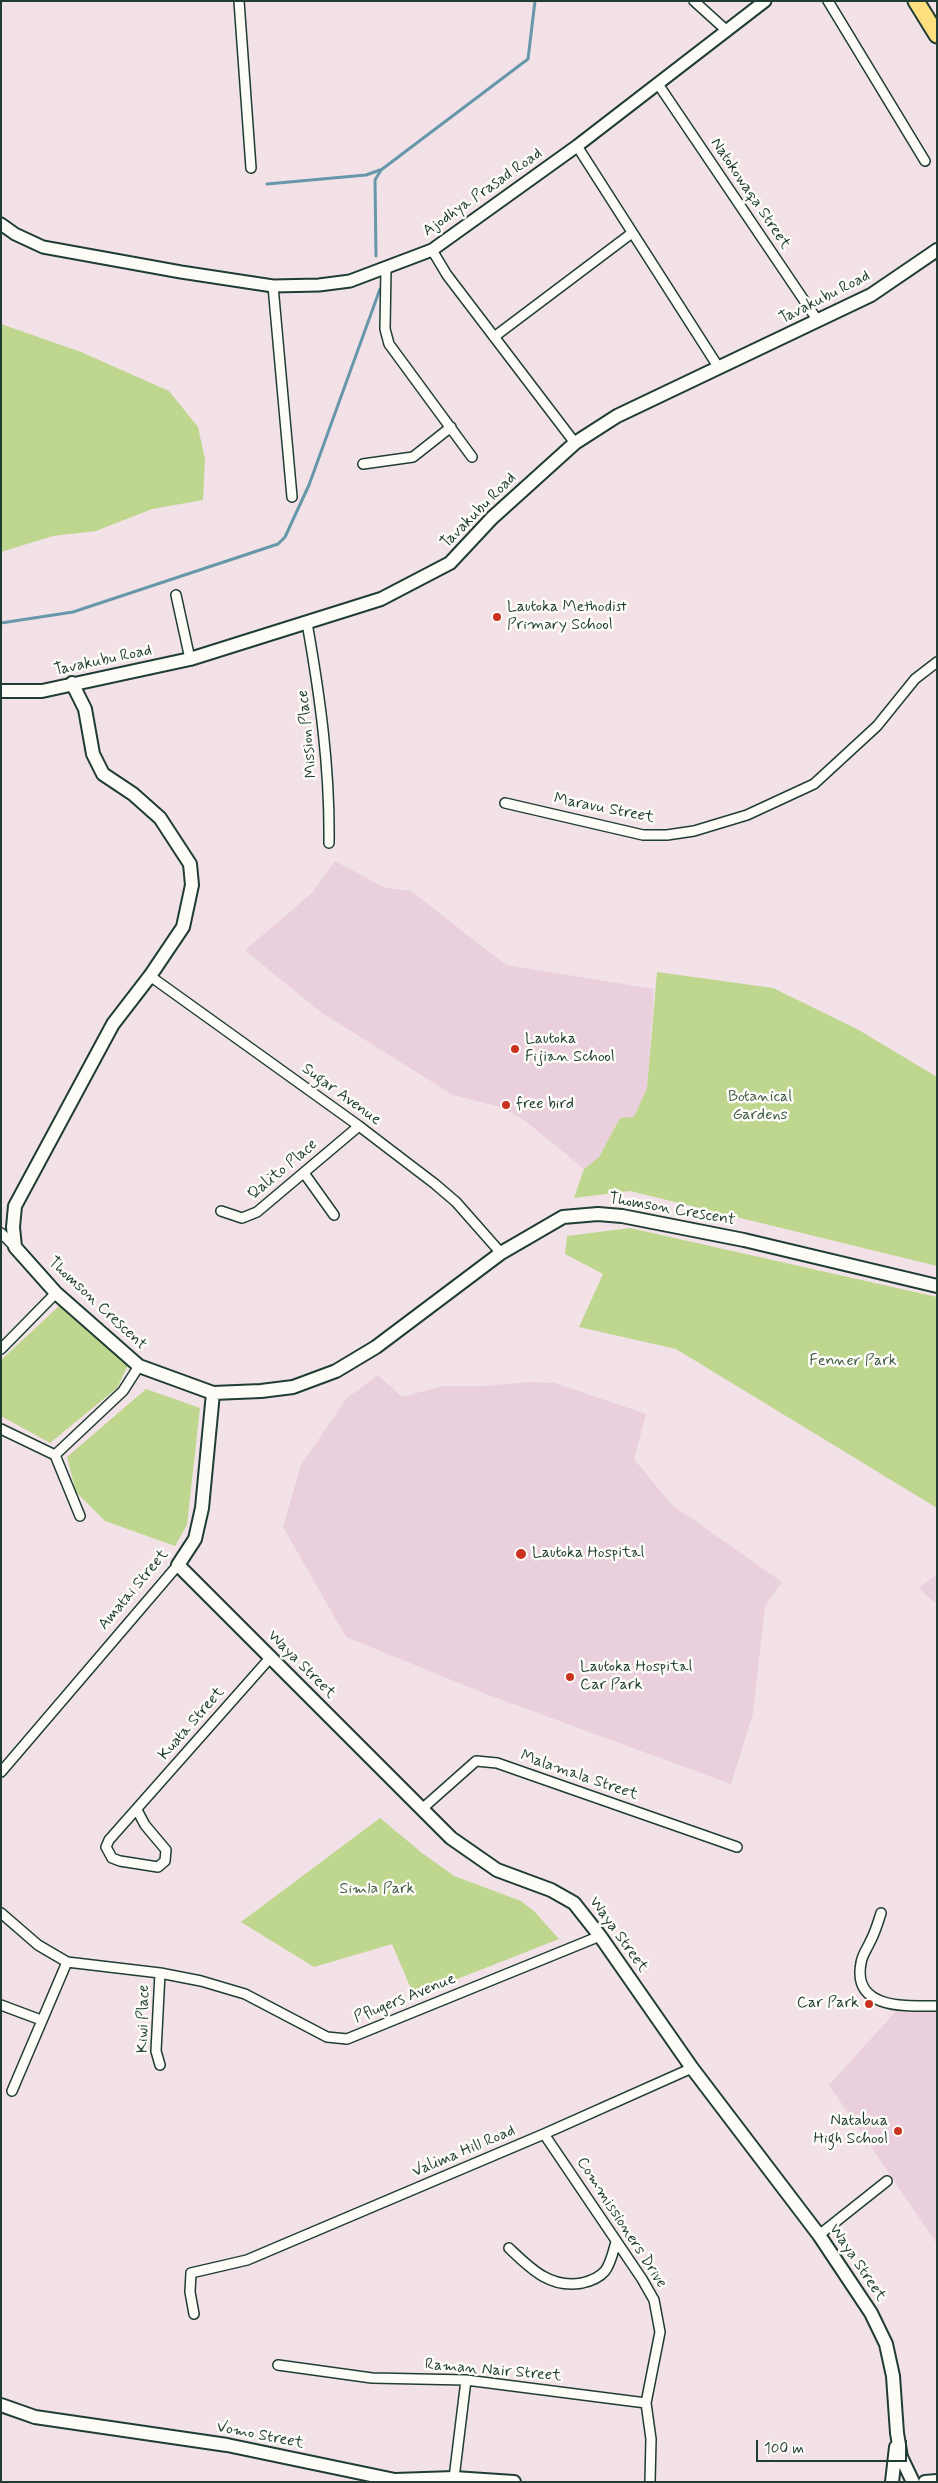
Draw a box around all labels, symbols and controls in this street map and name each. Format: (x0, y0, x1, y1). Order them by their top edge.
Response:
street label: Natokowaqa Street (706, 135, 794, 253)
street label: Ajodhya Prasad Road (420, 145, 546, 241)
street label: Tavakubu Road (776, 267, 874, 329)
street label: Tavakubu Road (437, 469, 521, 553)
place label: Lautoka Methodist Primary School (507, 598, 627, 636)
marker: Lautoka Methodist Primary School (491, 611, 503, 623)
street label: Tavakubu Road (52, 641, 154, 681)
street label: Mission Place (294, 689, 322, 779)
street label: Maravu Street (552, 790, 656, 828)
place label: Lautoka Fijian School (525, 1030, 615, 1068)
marker: Lautoka Fijian School (509, 1043, 521, 1055)
street label: Sugar Avenue (298, 1060, 384, 1130)
park label: Botanical Gardens (728, 1088, 792, 1126)
place label: free bird (516, 1095, 574, 1115)
marker: free bird (500, 1099, 512, 1111)
street label: Qalito Place (244, 1135, 322, 1205)
street label: Thomson Crescent (607, 1189, 737, 1231)
street label: Thomson Crescent (44, 1253, 150, 1355)
park label: Fenner Park (809, 1352, 897, 1372)
place label: Lautoka Hospital (532, 1544, 644, 1564)
street label: Amatai Street (95, 1546, 173, 1634)
marker: Lautoka Hospital (514, 1547, 528, 1561)
street label: Waya Street (263, 1627, 339, 1703)
place label: Lautoka Hospital Car Park (580, 1658, 692, 1696)
marker: Lautoka Hospital Car Park (564, 1671, 576, 1683)
street label: Kuata Street (155, 1683, 229, 1765)
street label: Malamala Street (518, 1747, 640, 1805)
park label: Simla Park (340, 1880, 414, 1900)
street label: Waya Street (584, 1893, 652, 1977)
street label: Pflugers Avenue (351, 1970, 459, 2028)
street label: Kiwi Place (134, 1985, 154, 2053)
place label: Car Park (797, 1994, 859, 2014)
marker: Car Park (863, 1998, 875, 2010)
place label: Natabua High School (813, 2112, 888, 2150)
street label: Valima Hill Road (410, 2122, 518, 2182)
marker: Natabua High School (892, 2125, 904, 2137)
street label: Commissioners Drive (572, 2154, 670, 2292)
street label: Waya Street (824, 2221, 890, 2305)
street label: Raman Nair Street (424, 2355, 562, 2387)
street label: Vomo Street (215, 2418, 305, 2454)
scale bar (758, 2430, 909, 2462)
text: 100 m (764, 2439, 804, 2459)

